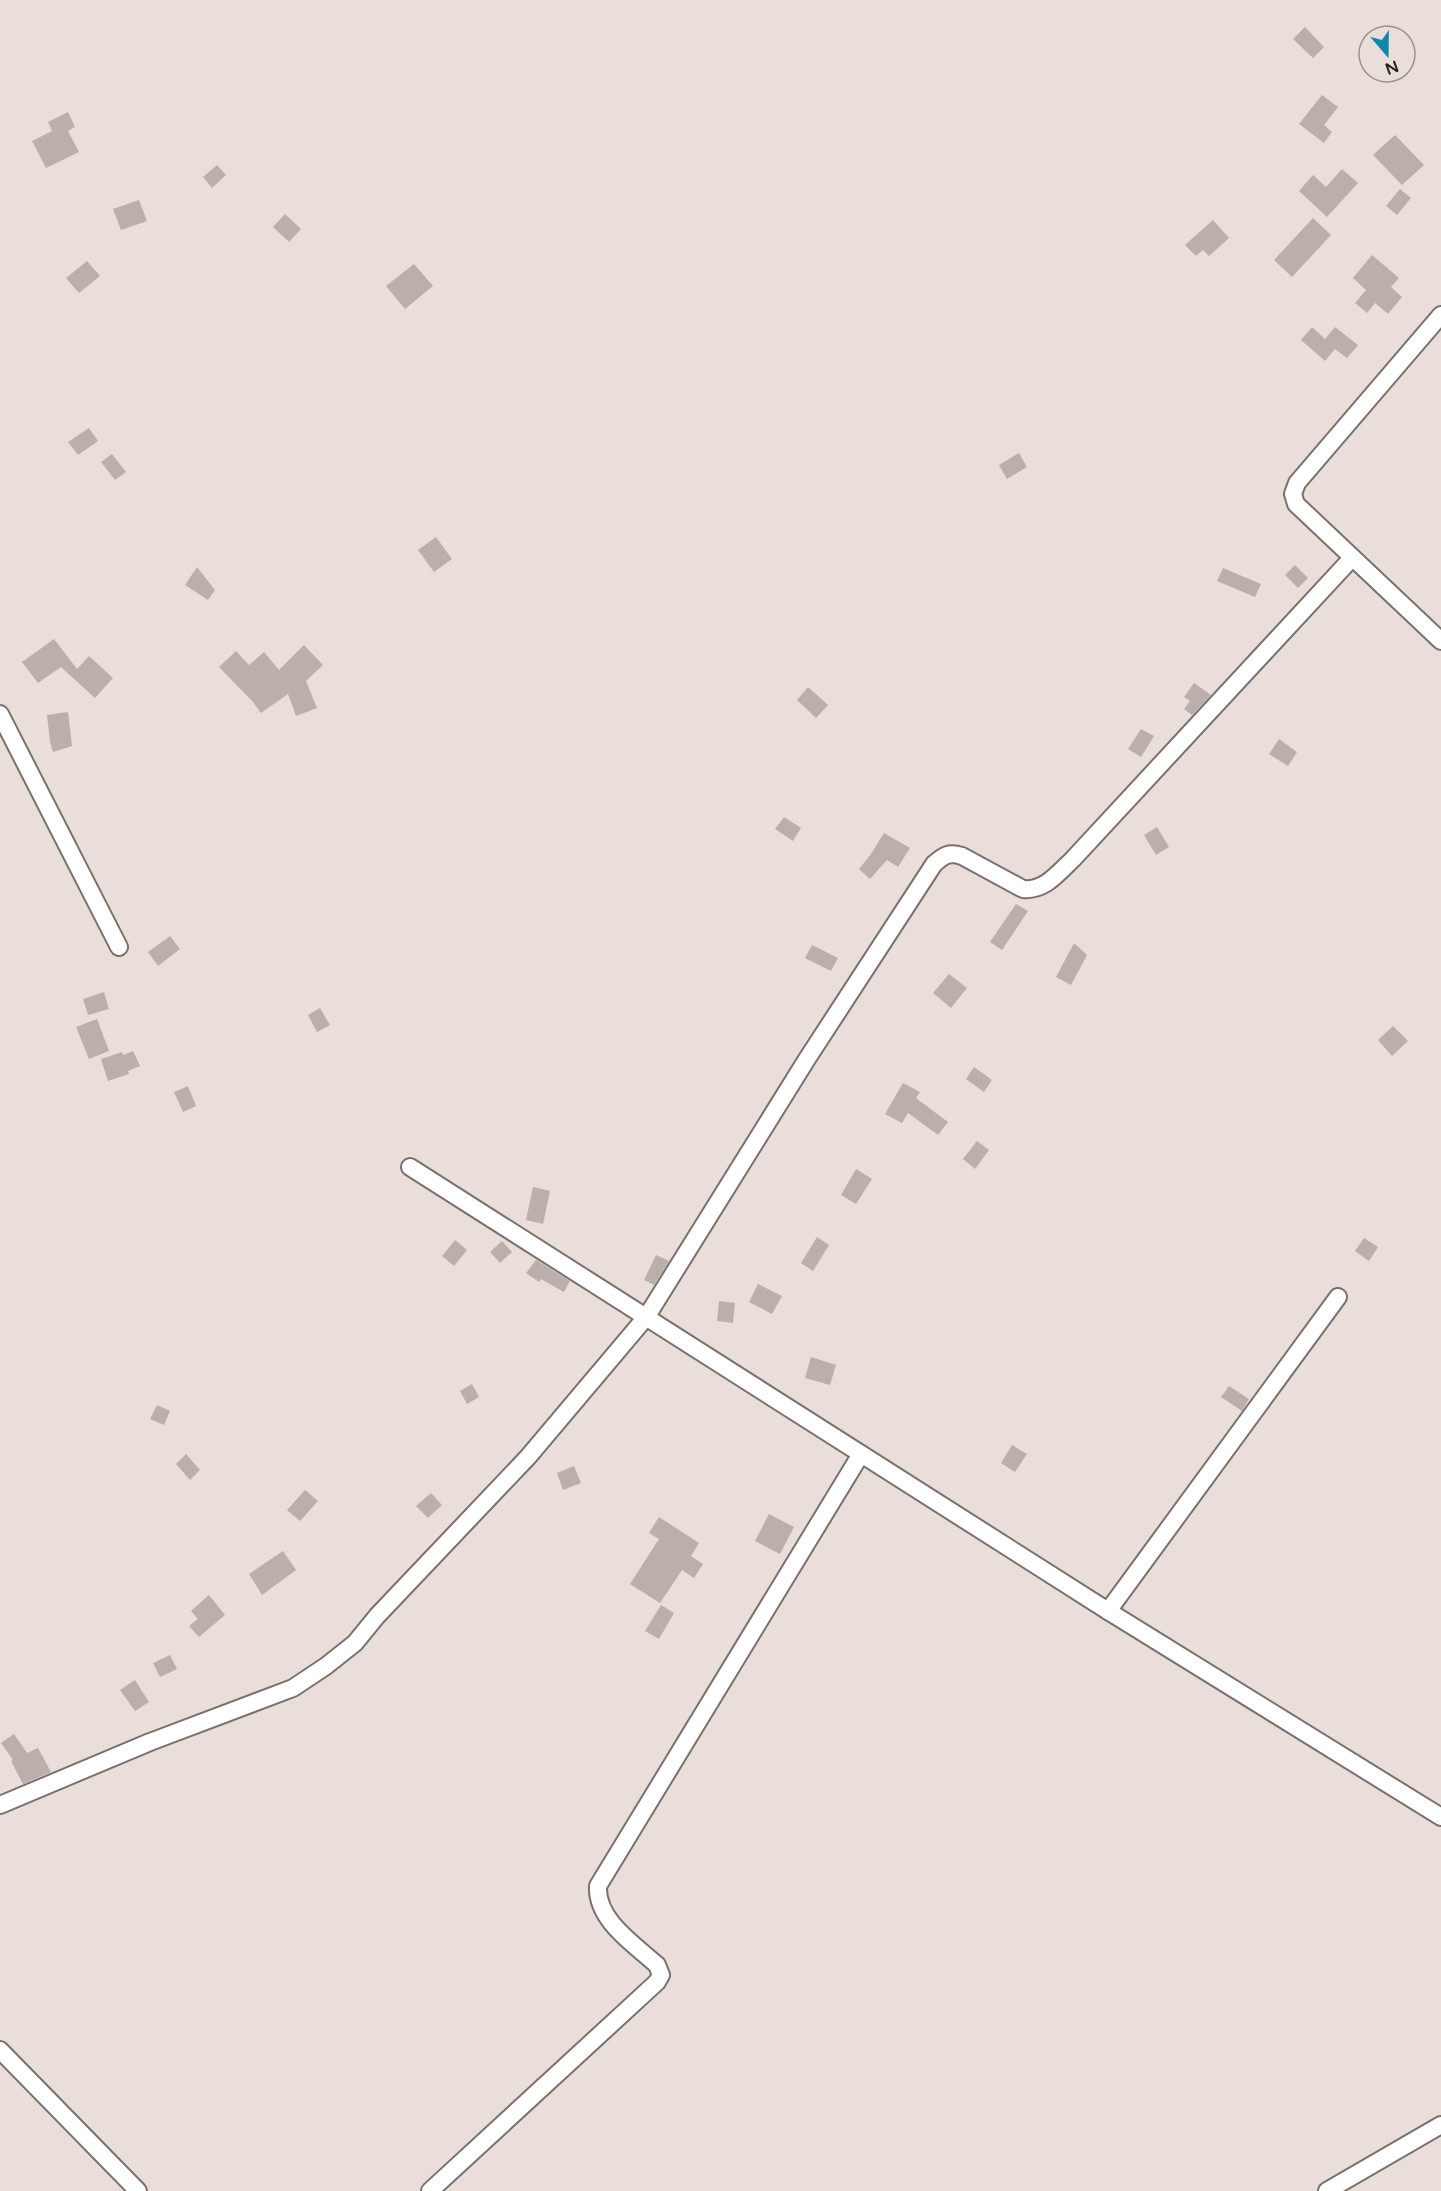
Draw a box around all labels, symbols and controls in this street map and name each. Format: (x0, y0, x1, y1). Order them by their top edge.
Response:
north arrow (1357, 24, 1417, 84)
text: N (1382, 56, 1401, 79)

